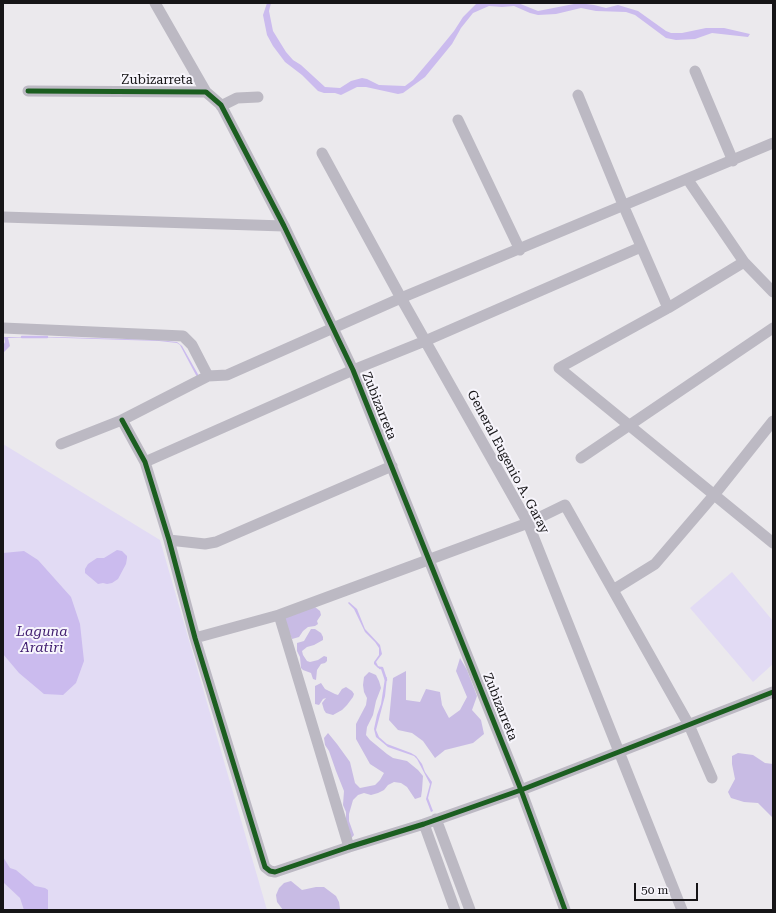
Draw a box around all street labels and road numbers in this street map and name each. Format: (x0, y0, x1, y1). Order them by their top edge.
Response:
street label: Zubizarreta (121, 72, 193, 88)
street label: Zubizarreta (358, 370, 400, 442)
street label: General Eugenio A. Garay (464, 388, 552, 536)
street label: Zubizarreta (479, 671, 521, 743)

